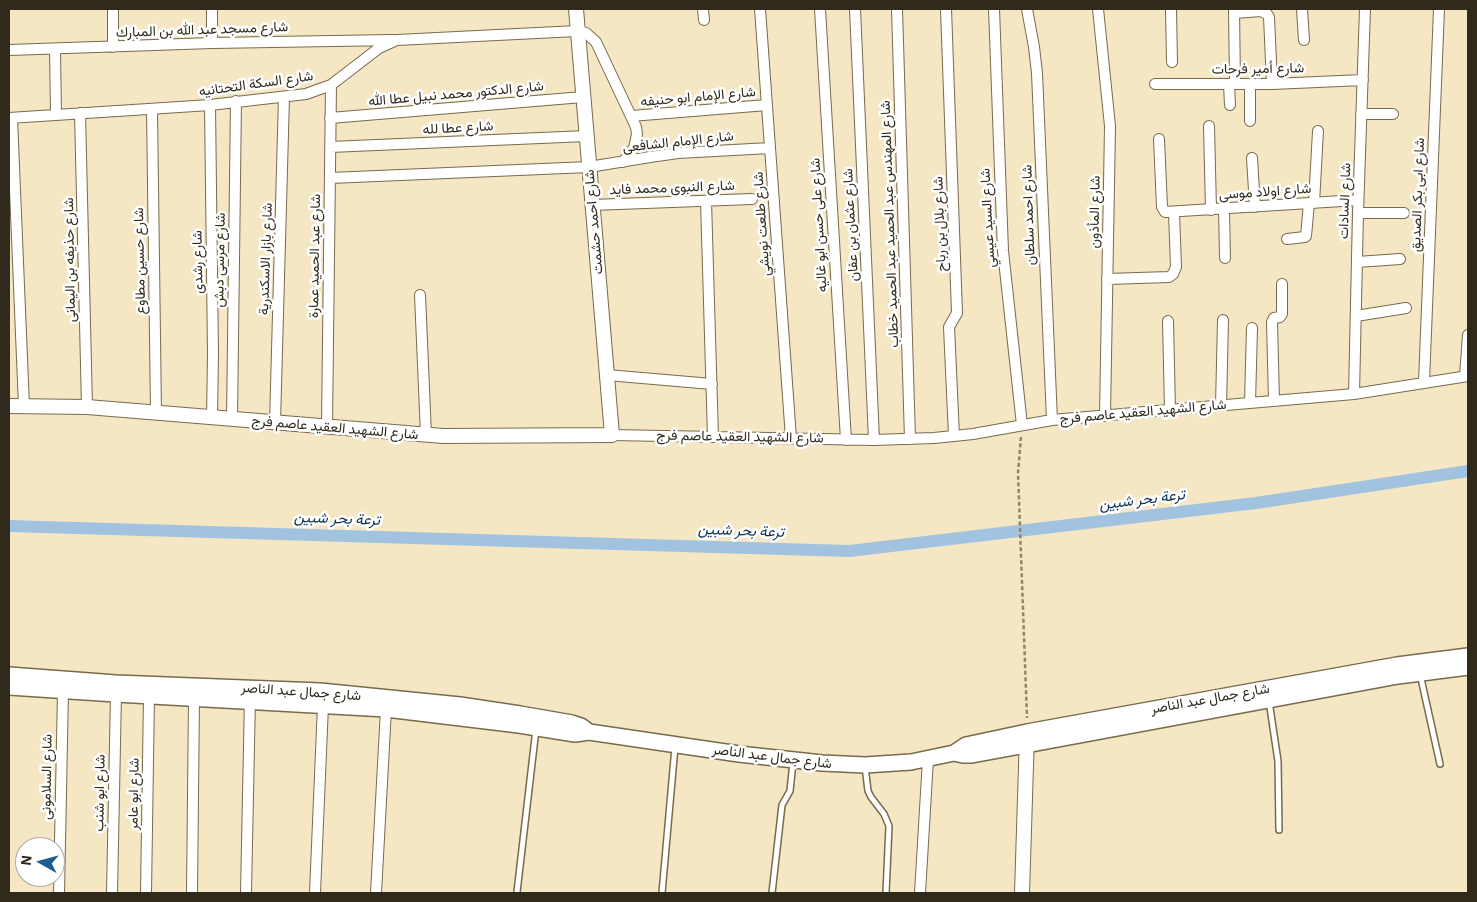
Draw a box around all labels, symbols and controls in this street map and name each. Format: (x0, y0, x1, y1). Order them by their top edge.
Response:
street label: شارع مسجد عبد الله بن المبارك (116, 19, 288, 41)
street label: شارع أمير فرحات (1212, 60, 1304, 78)
street label: شارع السكة التحتانيه (198, 68, 314, 100)
street label: شارع الدكتور محمد نبيل عطا الله (368, 78, 544, 110)
street label: شارع الإمام ابو حنيفه (640, 84, 756, 110)
street label: شارع المهندس عبد الحميد عبد الحميد خطاب (877, 100, 903, 348)
street label: شارع عطا لله (422, 118, 494, 138)
street label: شارع الإمام الشافعى (622, 128, 734, 156)
street label: شارع ابى بكر الصديق (1408, 138, 1428, 252)
street label: شارع على حسن ابو غاليه (807, 157, 831, 293)
street label: شارع السادات (1335, 163, 1355, 239)
street label: شارع احمد سلطان (1019, 164, 1039, 266)
street label: شارع عثمان بن عفان (840, 168, 862, 282)
street label: شارع السيد عيسي (977, 168, 999, 268)
street label: شارع احمد حشمت (581, 169, 607, 275)
street label: شارع طلعت نويشي (750, 171, 774, 277)
street label: شارع المأذون (1086, 175, 1104, 249)
street label: شارع بلال بن رباح (930, 176, 950, 272)
street label: شارع النبوى محمد فايد (609, 177, 735, 199)
street label: شارع اولاد موسى (1218, 180, 1312, 204)
street label: شارع عبد الحميد عمارة (306, 194, 324, 318)
street label: شارع حذيفه بن اليمانى (61, 197, 79, 323)
street label: شارع بازار الاسكندرية (256, 203, 276, 315)
street label: شارع حسين مطاوع (131, 207, 149, 315)
street label: شارع مرسى دبش (211, 212, 229, 308)
street label: شارع رشدى (189, 230, 207, 294)
street label: شارع الشهيد العقيد عاصم فرج (1059, 396, 1227, 428)
street label: شارع الشهيد العقيد عاصم فرج (251, 412, 419, 444)
street label: شارع الشهيد العقيد عاصم فرج (656, 427, 824, 447)
water label: ترعة بحر شبين (1098, 486, 1186, 514)
water label: ترعة بحر شبين (294, 509, 380, 529)
water label: ترعة بحر شبين (698, 521, 784, 541)
street label: شارع جمال عبد الناصر (240, 679, 362, 705)
street label: شارع جمال عبد الناصر (1149, 680, 1271, 718)
street label: شارع السلامونى (38, 734, 56, 820)
street label: شارع جمال عبد الناصر (711, 741, 833, 773)
street label: شارع ابو شنب (91, 754, 109, 832)
street label: شارع ابو عامر (125, 758, 143, 830)
north arrow (15, 837, 65, 887)
text: N (17, 854, 36, 866)

